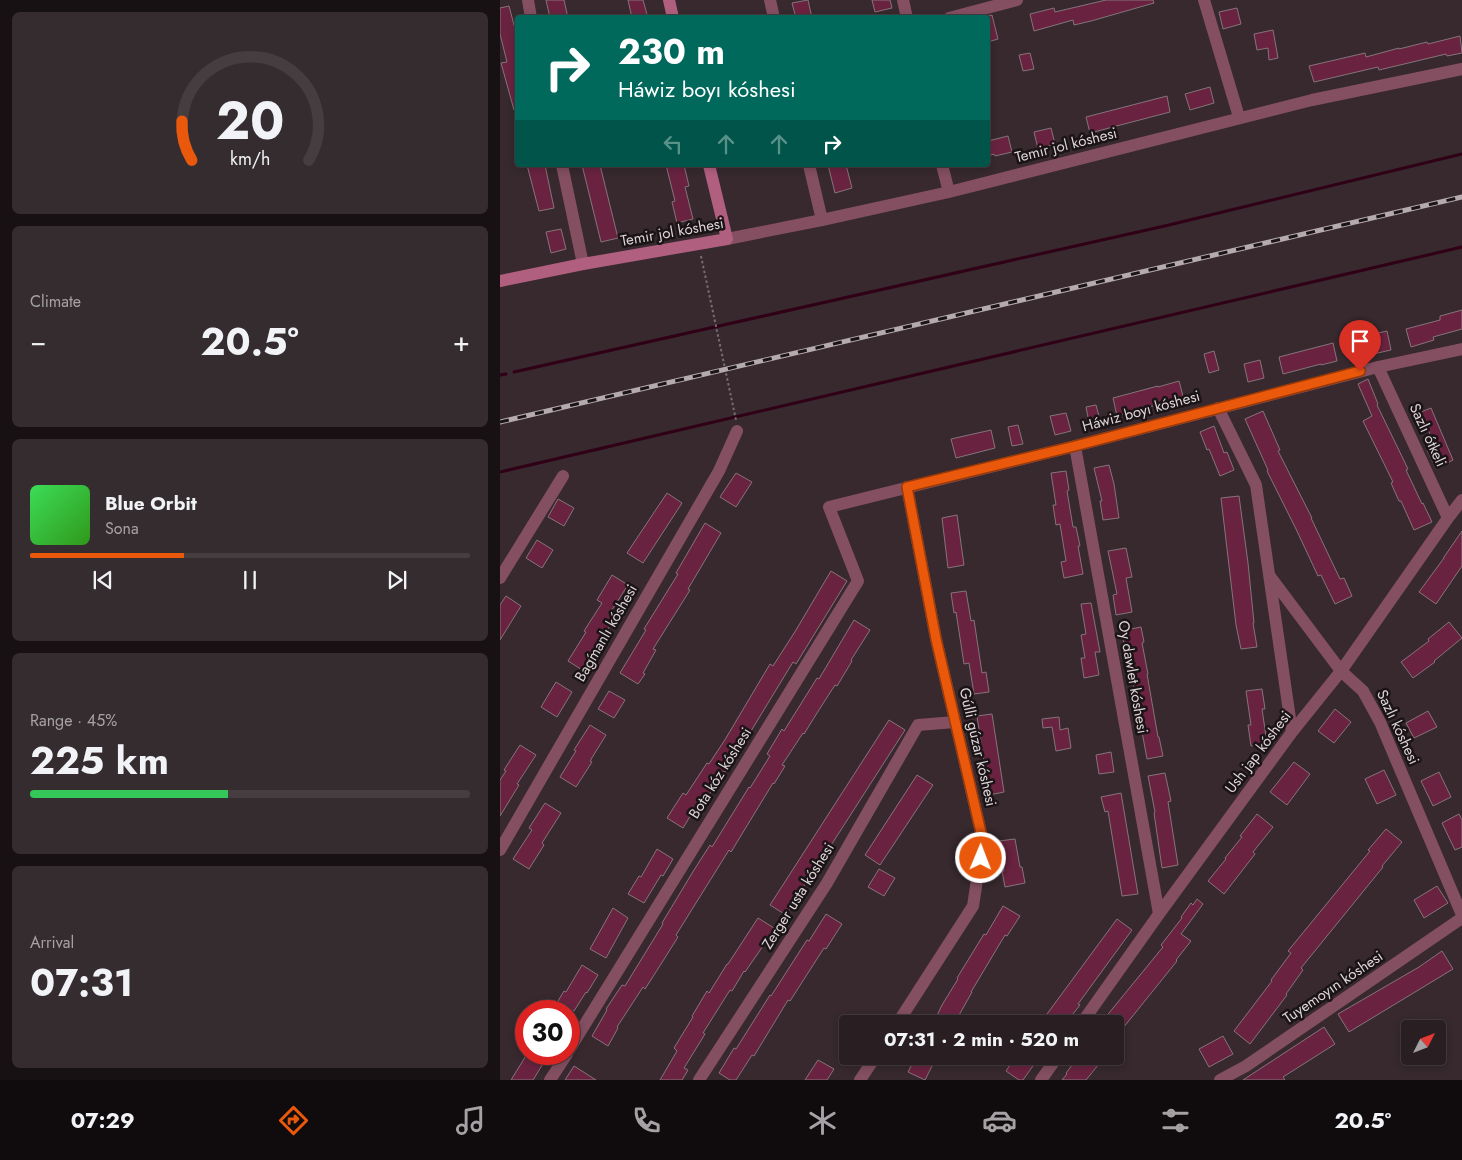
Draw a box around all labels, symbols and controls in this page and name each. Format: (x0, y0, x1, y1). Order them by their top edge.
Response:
text: 230 m (618, 27, 725, 77)
icon: right (535, 35, 600, 100)
text: Háwiz boyı kóshesi (618, 73, 796, 105)
text: 20 (216, 83, 284, 159)
street label: Temir jol kóshesi (1013, 122, 1119, 168)
icon: left (659, 130, 687, 158)
icon: ahead (712, 130, 740, 158)
icon: ahead (765, 130, 793, 158)
icon: right (818, 130, 846, 158)
text: km/h (230, 146, 270, 172)
street label: Temir jol kóshesi (619, 212, 725, 252)
text: Climate (30, 290, 81, 313)
text: 20.5° (201, 314, 299, 369)
pin (1339, 320, 1381, 371)
text: − (30, 321, 47, 362)
text: + (453, 321, 470, 362)
icon: arrive (1346, 327, 1374, 355)
street label: Háwiz boyı kóshesi (1080, 385, 1202, 437)
street label: Sazlı ótkeli (1404, 400, 1452, 470)
text: Blue Orbit (105, 490, 197, 517)
text: Sona (105, 517, 139, 540)
icon: previous (89, 566, 117, 594)
icon: pause (236, 566, 264, 594)
icon: next (383, 566, 411, 594)
street label: Baǵmanlı kóshesi (569, 580, 643, 686)
street label: Oy dawlet kóshesi (1112, 619, 1154, 735)
street label: Gúlli gúzar kóshesi (954, 686, 1002, 808)
street label: Sazlı kóshesi (1371, 686, 1425, 768)
street label: Ush jap kóshesi (1220, 706, 1296, 798)
text: Range · 45% (30, 709, 117, 732)
street label: Bota kóz kóshesi (683, 723, 757, 823)
text: 225 km (30, 733, 169, 788)
position arrow (954, 831, 1006, 883)
street label: Zerger usta kóshesi (756, 839, 840, 953)
text: Arrival (30, 931, 74, 954)
street label: Tuyemoyın kóshesi (1279, 945, 1387, 1029)
text: 07:31 (30, 955, 133, 1010)
speed limit sign: 30 (515, 1000, 580, 1065)
north arrow (1401, 1020, 1446, 1065)
map controls (1401, 1020, 1446, 1065)
text: 07:31 · 2 min · 520 m (884, 1026, 1079, 1053)
icon: directions (276, 1103, 311, 1138)
icon: music (453, 1103, 488, 1138)
icon: phone (629, 1103, 664, 1138)
icon: climate (805, 1103, 840, 1138)
icon: car (982, 1103, 1017, 1138)
icon: filters (1158, 1103, 1193, 1138)
text: 07:29 (71, 1104, 135, 1136)
text: 20.5° (1334, 1104, 1391, 1136)

